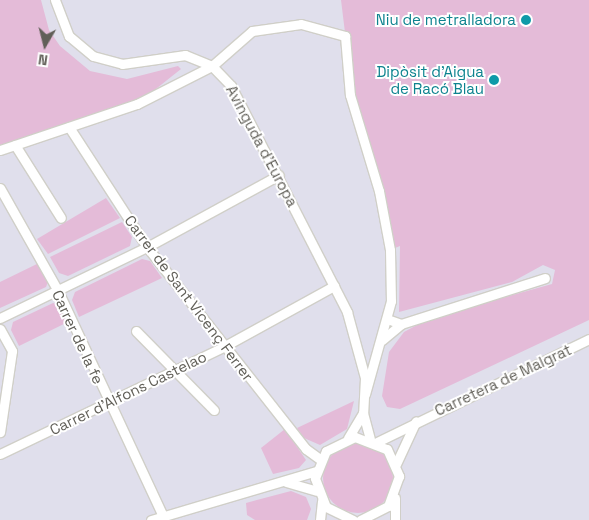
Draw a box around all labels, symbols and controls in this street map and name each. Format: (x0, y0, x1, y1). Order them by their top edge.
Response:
place label: Niu de metralladora (376, 11, 516, 29)
marker: Niu de metralladora (520, 14, 532, 26)
north arrow (20, 20, 70, 70)
text: N (37, 50, 49, 69)
place label: Dipòsit d'Aigua de Racó Blau (376, 62, 484, 97)
marker: Dipòsit d'Aigua de Racó Blau (488, 74, 500, 86)
street label: Avinguda d'Europa (222, 82, 302, 210)
street label: Carrer de Sant Vicenç Ferrer (121, 212, 257, 384)
street label: Carrer de la fe (48, 287, 108, 387)
street label: Carretera de Malgrat (432, 340, 574, 420)
street label: Carrer d'Alfons Castelao (47, 347, 209, 439)

